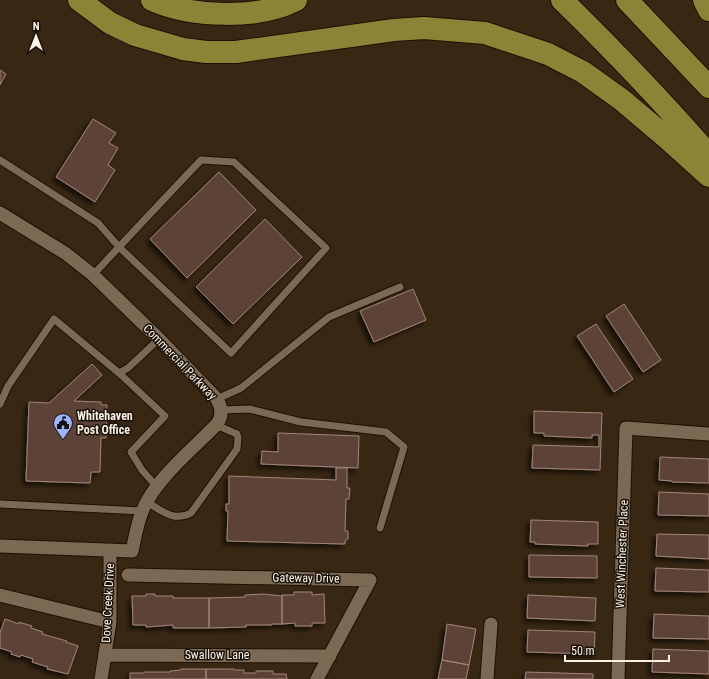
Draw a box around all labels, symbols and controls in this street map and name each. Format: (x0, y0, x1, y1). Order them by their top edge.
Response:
north arrow (16, 16, 56, 56)
text: N (33, 20, 40, 33)
street label: Commercial Parkway (140, 321, 220, 403)
place label: Whitehaven Post Office (77, 409, 133, 437)
public building icon: Whitehaven Post Office (52, 412, 74, 440)
street label: West Winchester Place (613, 499, 631, 608)
street label: Dove Creek Drive (99, 562, 117, 643)
street label: Gateway Drive (272, 570, 340, 586)
scale bar (565, 637, 669, 663)
text: 50 m (571, 644, 595, 658)
street label: Swallow Lane (185, 648, 250, 662)

